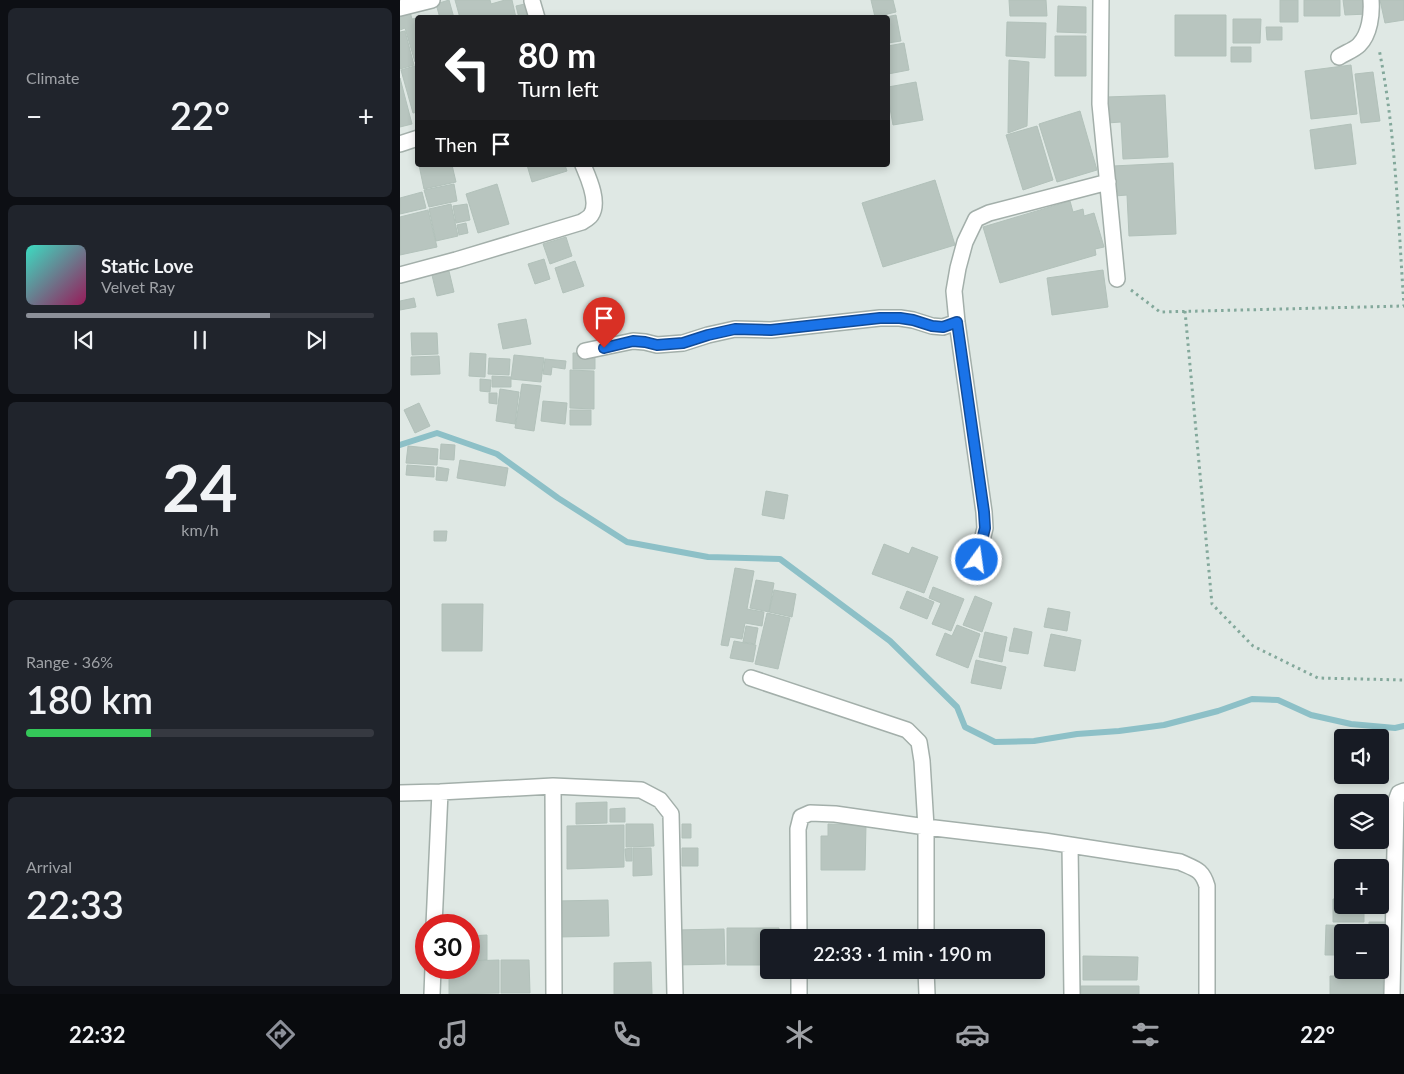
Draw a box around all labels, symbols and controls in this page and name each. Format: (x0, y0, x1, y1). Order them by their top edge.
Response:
text: 80 m (518, 33, 596, 75)
icon: left (435, 35, 500, 100)
text: Climate (26, 68, 79, 87)
text: Turn left (518, 75, 599, 102)
text: 22° (170, 92, 230, 138)
text: − (26, 99, 42, 133)
text: + (358, 99, 374, 133)
icon: arrive (487, 130, 515, 158)
text: Then (435, 133, 477, 156)
text: Static Love (101, 254, 193, 277)
text: Velvet Ray (101, 277, 175, 296)
pin (583, 297, 625, 348)
icon: arrive (590, 304, 618, 332)
icon: previous (70, 326, 98, 354)
icon: pause (186, 326, 214, 354)
icon: next (302, 326, 330, 354)
text: 24 (162, 448, 238, 526)
text: km/h (181, 520, 219, 539)
position arrow (950, 533, 1002, 585)
text: Range · 36% (26, 652, 113, 671)
text: 180 km (26, 676, 153, 722)
map controls (1334, 729, 1389, 979)
button: sound (1334, 729, 1389, 784)
button: layers (1334, 794, 1389, 849)
text: Arrival (26, 857, 72, 876)
button: + (1334, 859, 1389, 914)
text: 22:33 (26, 881, 124, 927)
speed limit sign: 30 (415, 914, 480, 979)
button: − (1334, 924, 1389, 979)
text: 22:33 · 1 min · 190 m (813, 942, 992, 965)
icon: directions (263, 1017, 298, 1052)
icon: music (436, 1017, 471, 1052)
icon: phone (609, 1017, 644, 1052)
icon: climate (782, 1017, 817, 1052)
icon: car (955, 1017, 990, 1052)
icon: filters (1128, 1017, 1163, 1052)
text: 22:32 (69, 1021, 126, 1048)
text: 22° (1300, 1021, 1335, 1048)

